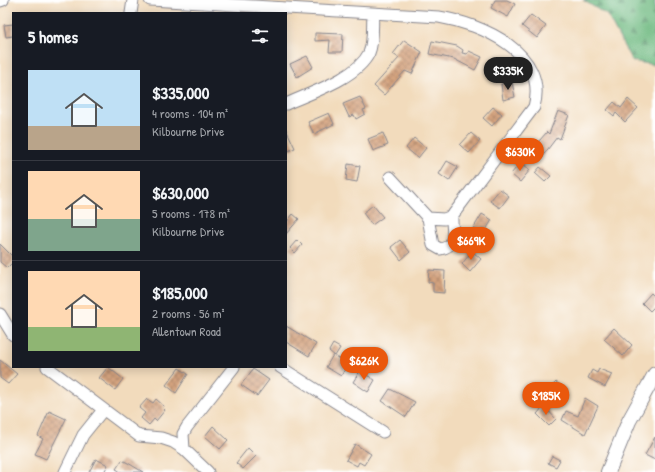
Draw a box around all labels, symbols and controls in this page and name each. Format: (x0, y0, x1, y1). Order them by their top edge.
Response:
text: 5 homes (28, 25, 78, 48)
icon: filters (249, 25, 271, 47)
pin: $335K (480, 57, 536, 91)
text: $335K (493, 61, 523, 79)
text: $335,000 (152, 81, 209, 104)
icon: home (60, 86, 108, 134)
text: 4 rooms · 104 m² (152, 104, 228, 122)
text: Kilbourne Drive (152, 122, 224, 140)
pin: $630K (492, 138, 548, 172)
text: $630K (505, 142, 535, 160)
text: $630,000 (152, 181, 209, 204)
icon: home (60, 187, 108, 235)
text: 5 rooms · 178 m² (152, 204, 230, 222)
text: Kilbourne Drive (152, 222, 224, 240)
pin: $669K (443, 227, 499, 261)
text: $669K (457, 231, 485, 249)
text: $185,000 (152, 281, 208, 304)
icon: home (60, 287, 108, 335)
text: 2 rooms · 56 m² (152, 304, 225, 322)
text: Allentown Road (152, 322, 221, 340)
pin: $626K (336, 347, 392, 381)
text: $626K (349, 351, 379, 369)
pin: $185K (518, 382, 574, 416)
text: $185K (531, 386, 561, 404)

